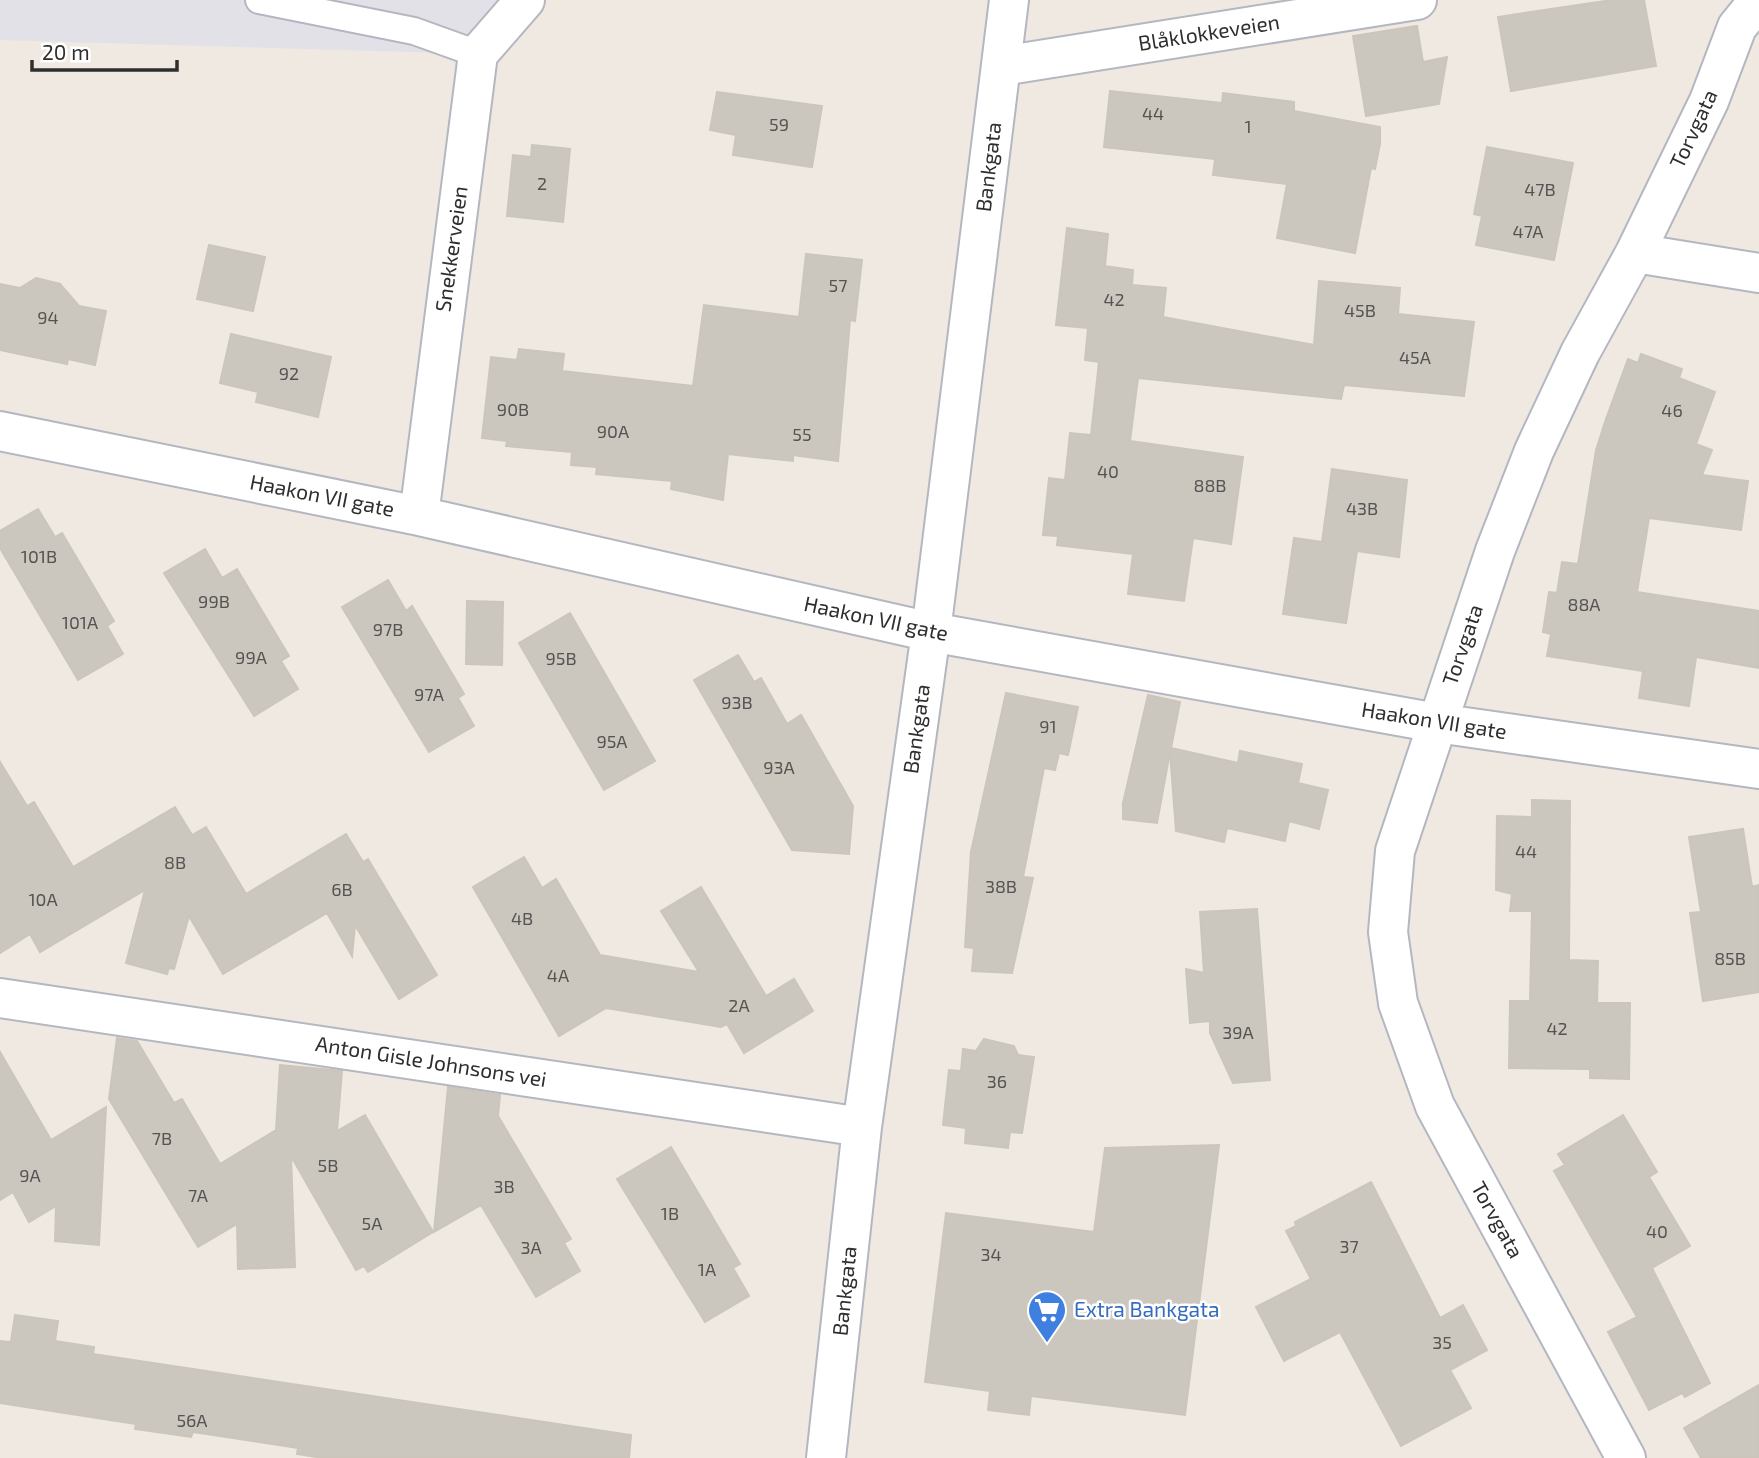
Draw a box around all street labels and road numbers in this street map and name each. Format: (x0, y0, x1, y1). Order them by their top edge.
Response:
street label: Blåklokkeveien (1136, 8, 1281, 55)
street label: Torvgata (1664, 85, 1722, 172)
street label: Bankgata (970, 121, 1005, 213)
street label: Snekkerveien (429, 184, 472, 313)
street label: Haakon VII gate (248, 468, 397, 521)
street label: Haakon VII gate (802, 590, 951, 645)
street label: Torvgata (1436, 601, 1487, 688)
street label: Bankgata (897, 682, 934, 775)
street label: Haakon VII gate (1360, 696, 1509, 743)
street label: Anton Gisle Johnsons vei (314, 1030, 549, 1091)
street label: Torvgata (1467, 1177, 1530, 1262)
street label: Bankgata (826, 1245, 861, 1337)

